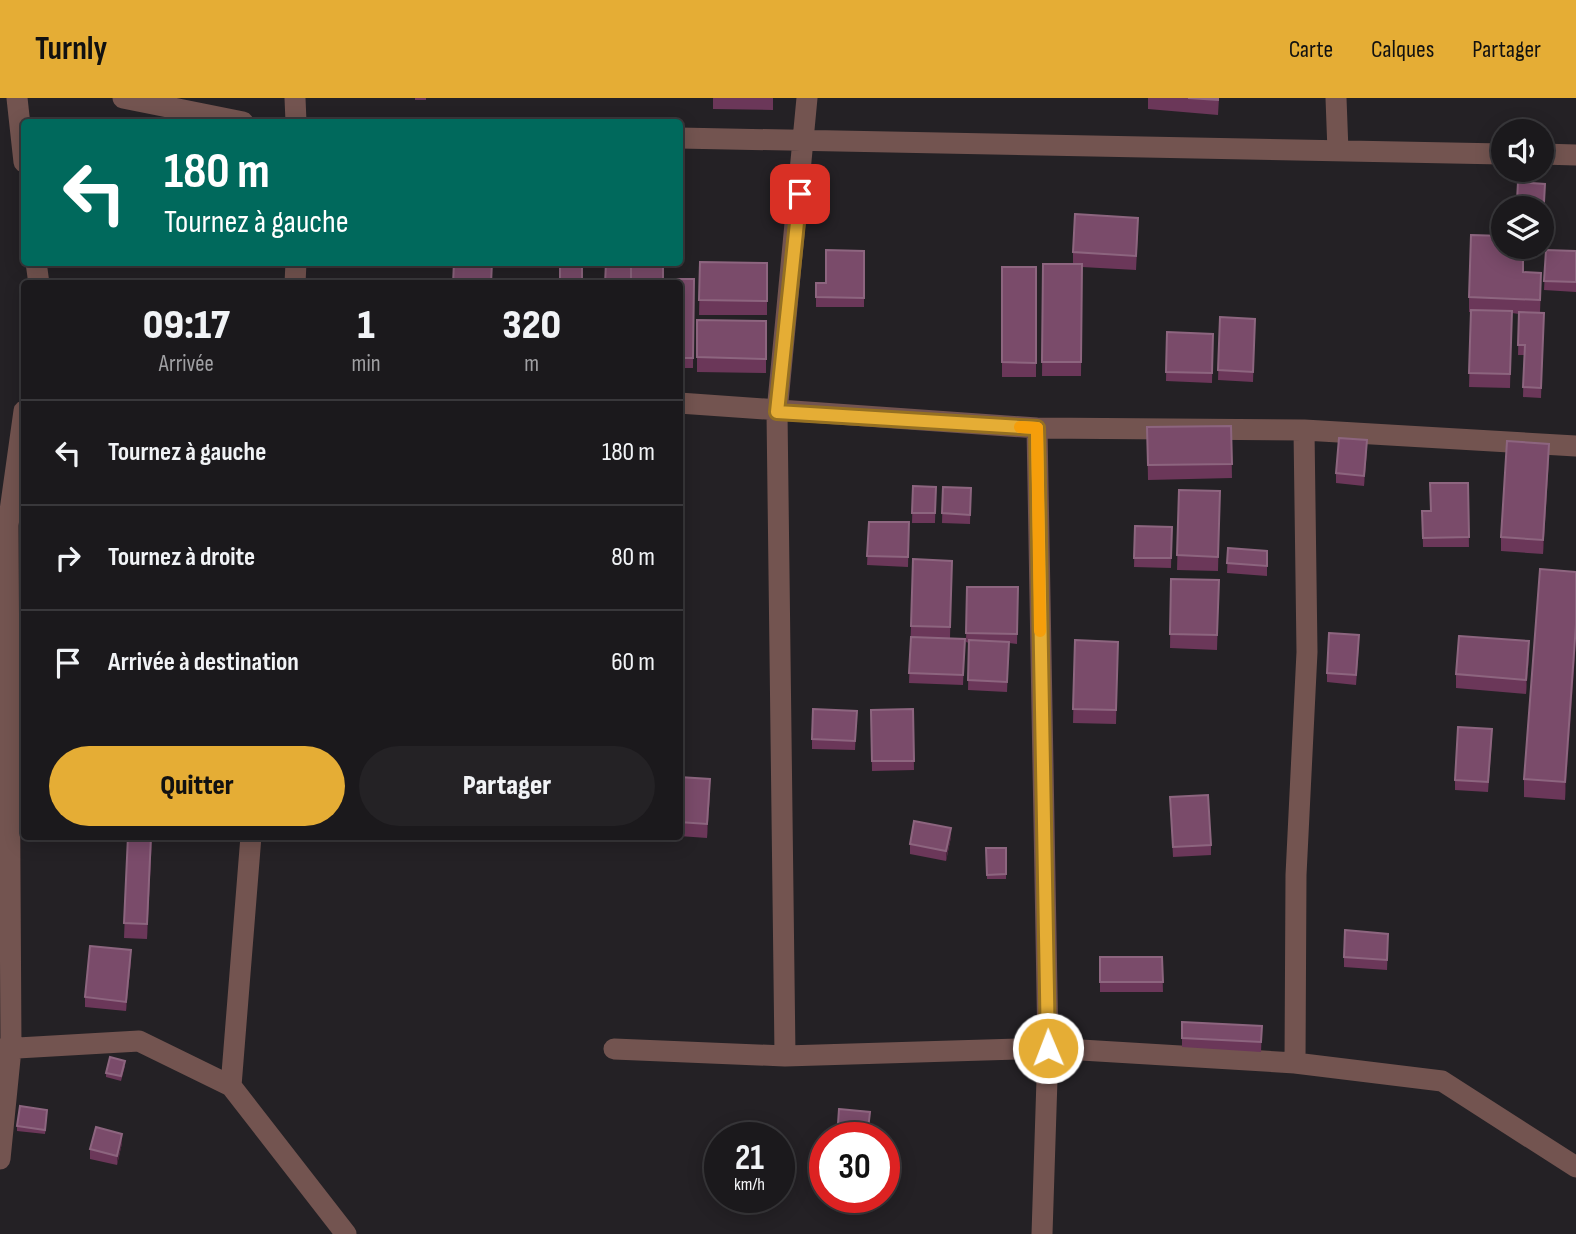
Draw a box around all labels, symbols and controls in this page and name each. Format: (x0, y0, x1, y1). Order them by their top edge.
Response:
text: Turnly (35, 29, 107, 69)
text: Carte (1289, 35, 1333, 64)
text: Calques (1371, 35, 1434, 64)
text: Partager (1472, 35, 1541, 64)
map controls (1491, 119, 1554, 259)
button: sound (1491, 119, 1554, 182)
text: 180 m (164, 143, 270, 202)
icon: left (49, 147, 140, 238)
pin (770, 164, 830, 224)
icon: arrive (781, 175, 819, 213)
button: layers (1491, 196, 1554, 259)
text: Tournez à gauche (164, 203, 349, 242)
text: 09:17 (143, 300, 230, 351)
text: 1 (357, 300, 375, 351)
text: 320 (502, 300, 561, 351)
text: Arrivée (159, 350, 214, 378)
text: min (352, 350, 381, 378)
text: m (524, 350, 539, 378)
icon: left (49, 434, 87, 472)
text: Tournez à gauche (108, 437, 266, 468)
text: 180 m (602, 437, 655, 468)
icon: right (49, 539, 87, 577)
text: Tournez à droite (108, 542, 255, 573)
text: 80 m (611, 542, 655, 573)
icon: arrive (49, 644, 87, 682)
text: Arrivée à destination (108, 647, 299, 678)
text: 60 m (611, 647, 655, 678)
button: Quitter (49, 746, 345, 826)
button: Partager (359, 746, 655, 826)
position arrow (1011, 1011, 1085, 1085)
speed limit sign: 30 (809, 1122, 900, 1213)
text: 21 (735, 1137, 764, 1180)
text: km/h (734, 1174, 765, 1195)

